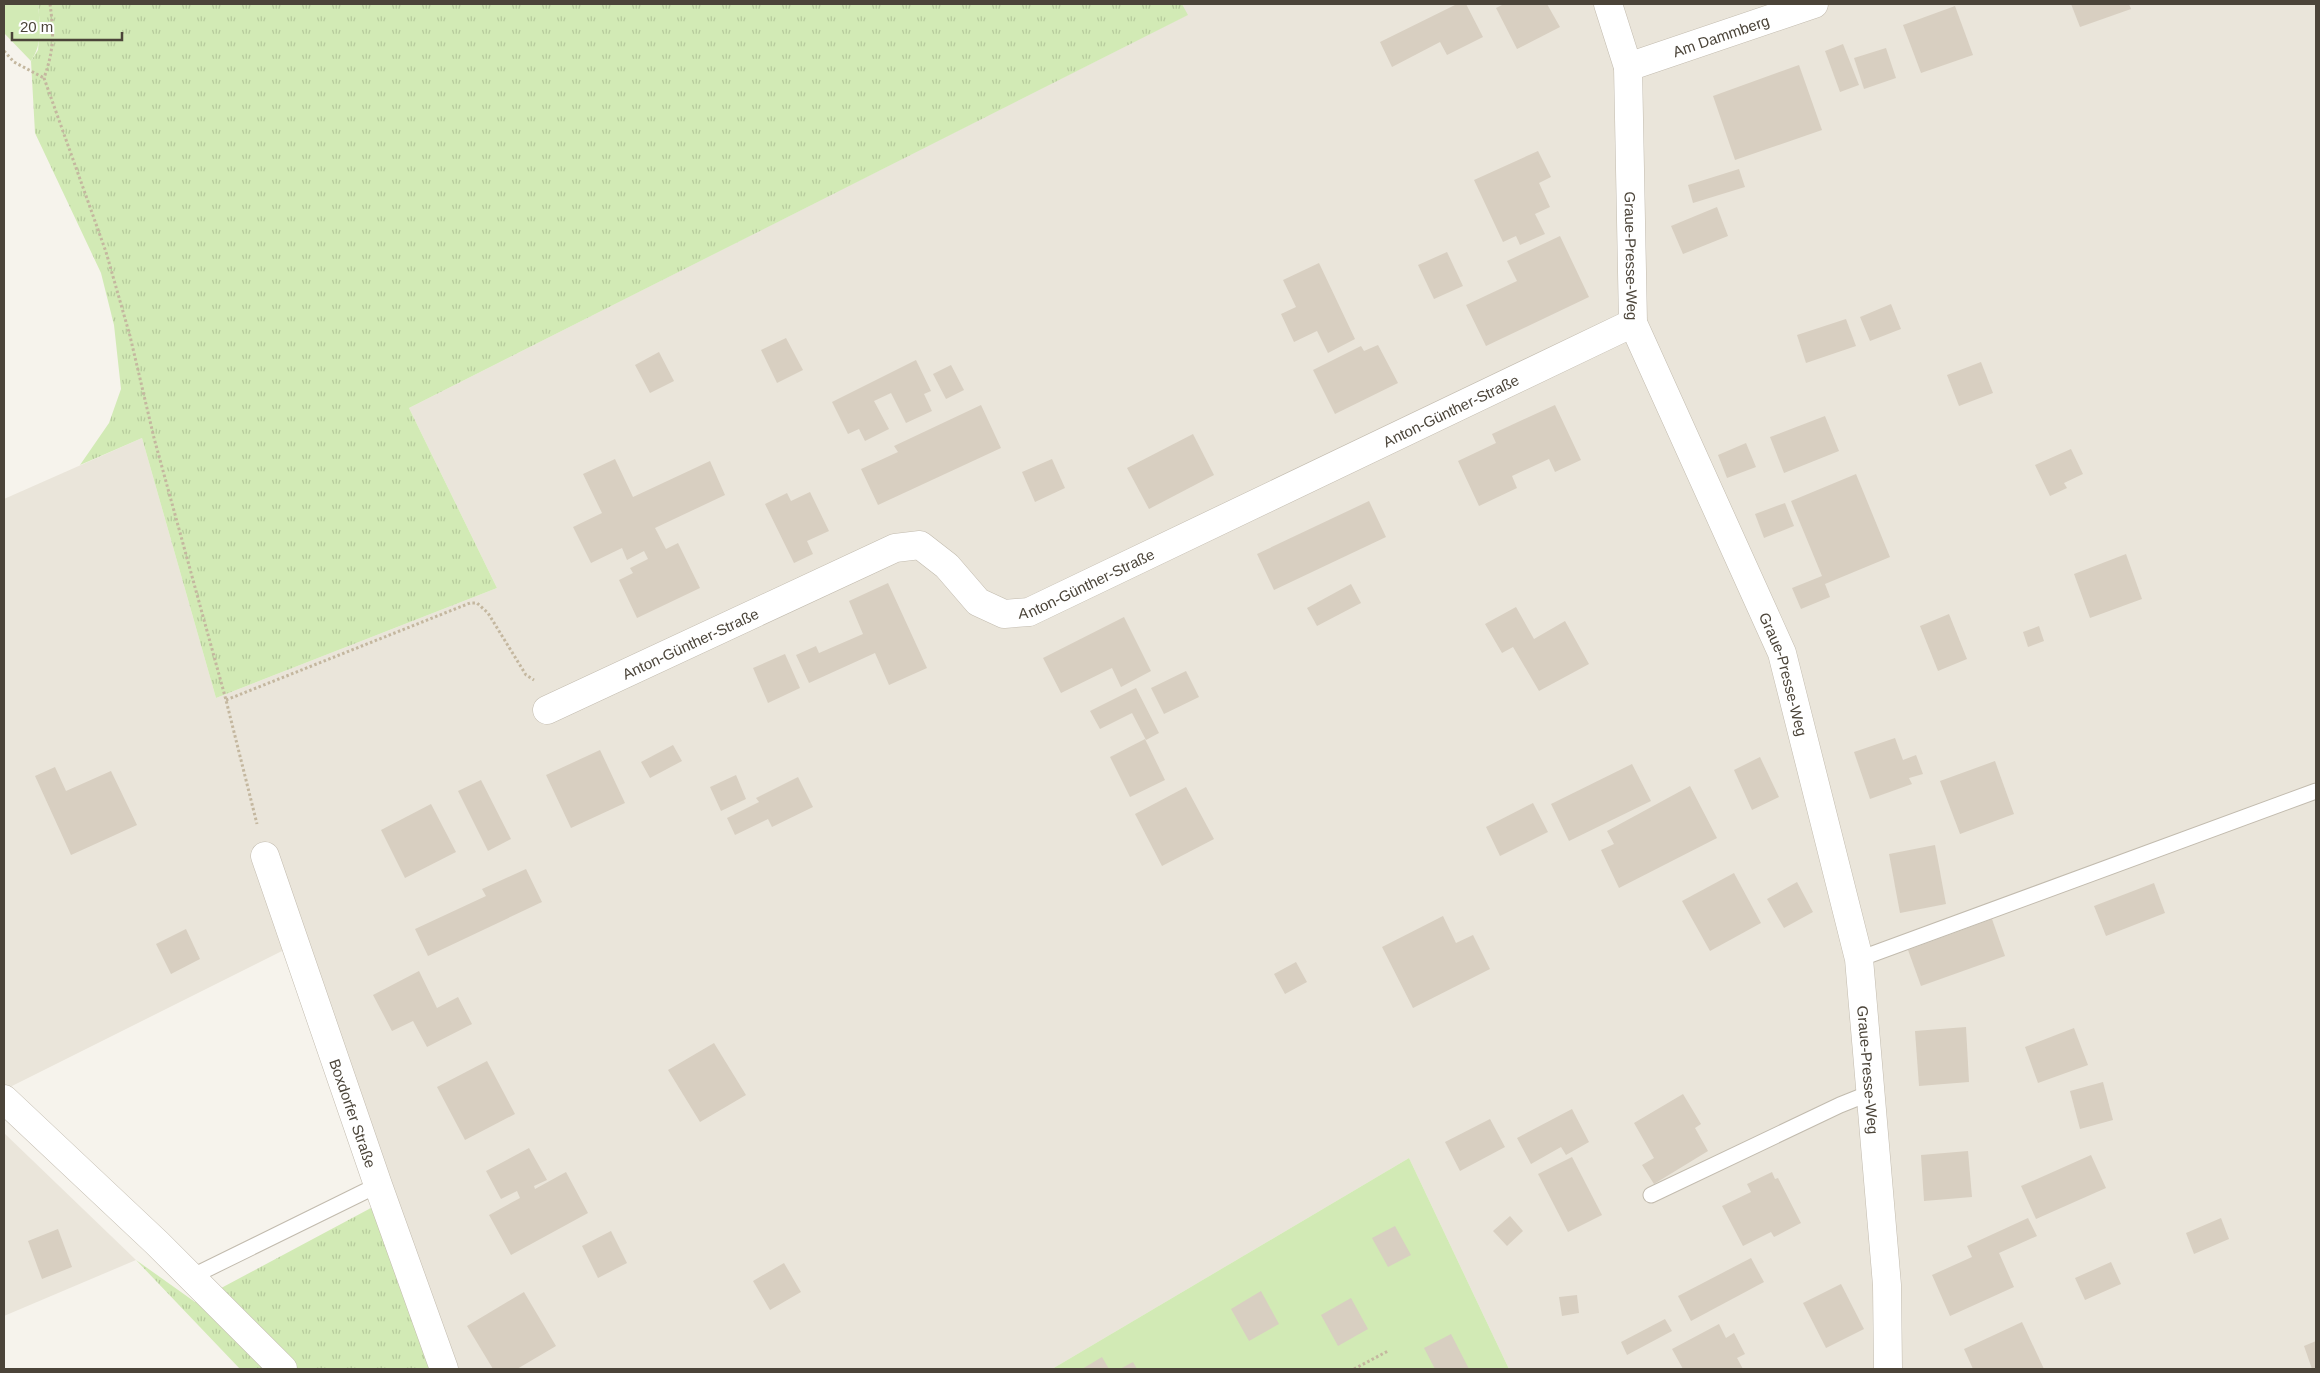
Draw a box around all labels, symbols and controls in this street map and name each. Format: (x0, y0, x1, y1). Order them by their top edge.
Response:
scale bar (12, 10, 122, 42)
street label: Am Dammberg (1670, 11, 1771, 60)
text: 20 m (20, 18, 53, 35)
street label: Graue-Presse-Weg (1622, 191, 1641, 321)
street label: Anton-Günther-Straße (1380, 370, 1521, 450)
street label: Anton-Günther-Straße (1018, 545, 1157, 621)
street label: Anton-Günther-Straße (619, 604, 761, 682)
street label: Graue-Presse-Weg (1756, 610, 1811, 738)
street label: Graue-Presse-Weg (1855, 1005, 1883, 1135)
street label: Boxdorfer Straße (327, 1056, 380, 1170)

